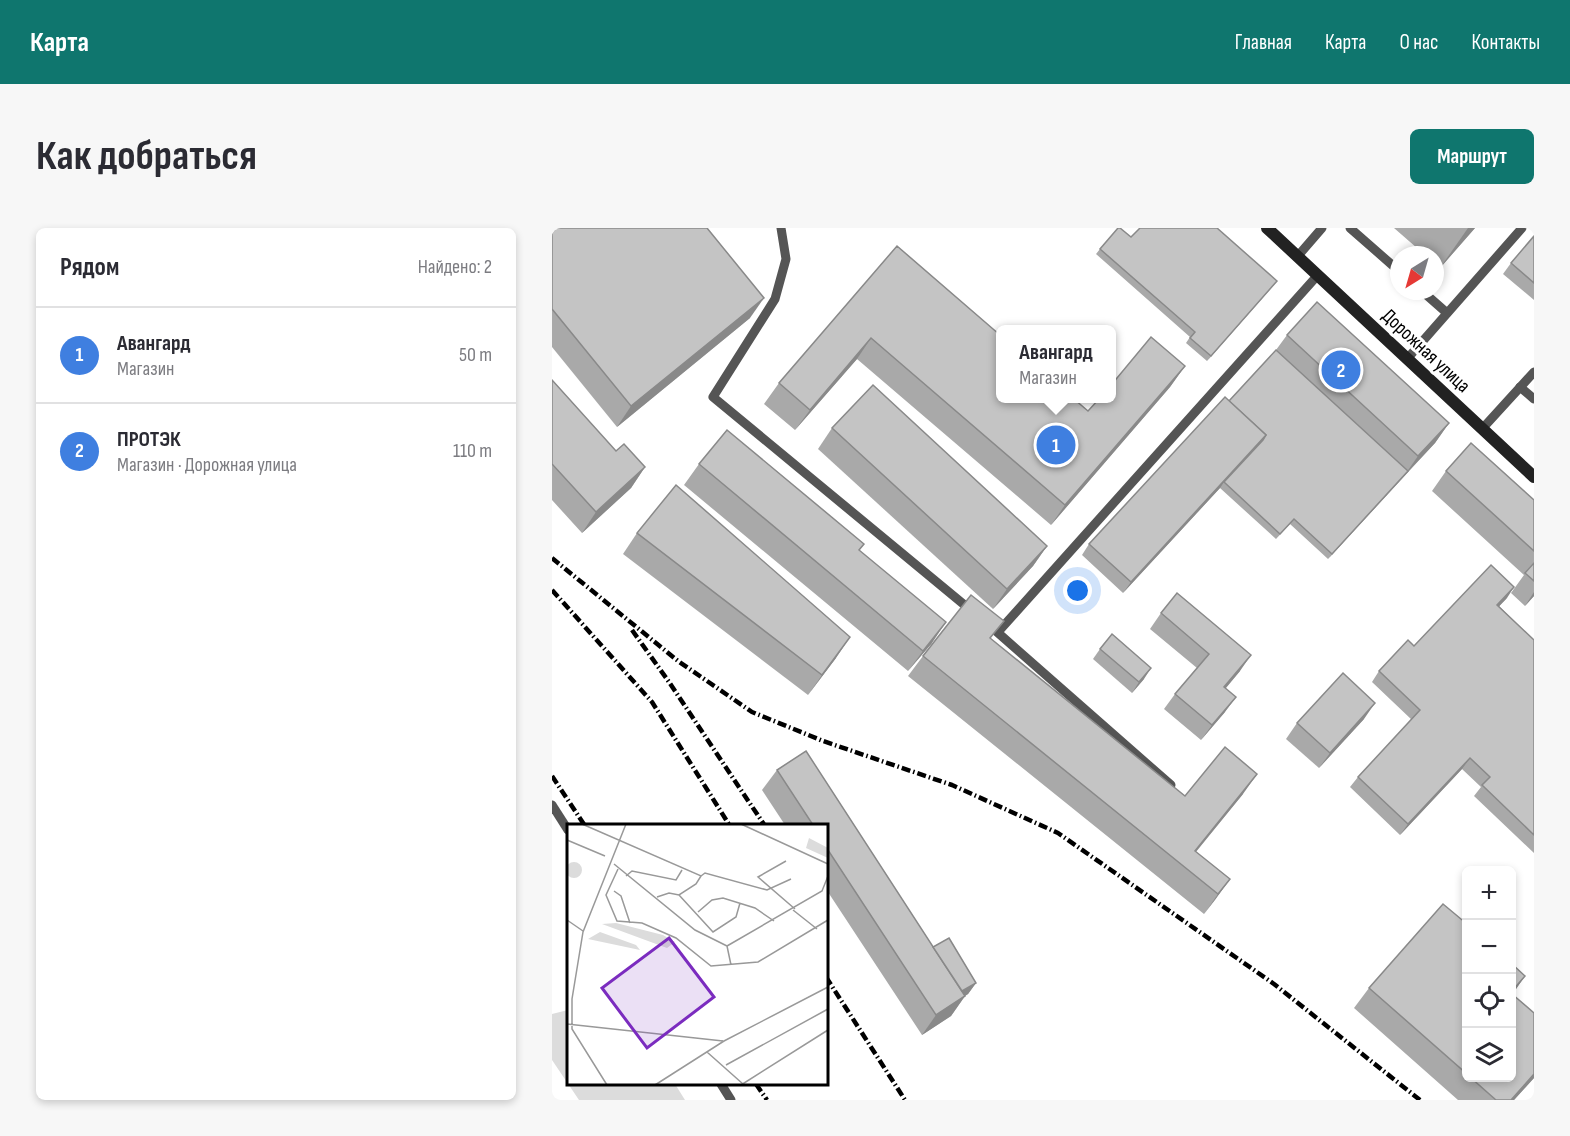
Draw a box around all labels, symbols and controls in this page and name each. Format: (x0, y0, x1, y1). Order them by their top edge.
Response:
text: Карта (30, 26, 89, 59)
text: Главная (1235, 30, 1292, 55)
text: Карта (1325, 30, 1366, 55)
text: О нас (1399, 30, 1438, 55)
text: Контакты (1471, 30, 1540, 55)
button: Маршрут (1410, 129, 1534, 184)
text: Как добраться (36, 131, 257, 182)
north arrow (1390, 246, 1444, 300)
text: Рядом (60, 252, 119, 283)
text: Найдено: 2 (418, 255, 492, 279)
street label: Дорожная улица (1377, 304, 1475, 398)
popup (996, 325, 1116, 403)
text: Авангард (117, 330, 190, 357)
text: Авангард (1019, 339, 1093, 366)
text: 1 (76, 343, 83, 367)
text: 50 m (459, 343, 492, 367)
pin: 2 (1322, 348, 1360, 392)
text: Магазин (117, 357, 174, 381)
text: Магазин (1019, 366, 1077, 390)
pin: 1 (1036, 422, 1076, 468)
text: ПРОТЭК (117, 426, 181, 453)
text: 2 (75, 439, 84, 463)
text: 110 m (453, 439, 492, 463)
text: Магазин · Дорожная улица (117, 453, 297, 477)
your location (1063, 576, 1092, 605)
inset map (567, 824, 828, 1085)
map controls (1462, 866, 1516, 1082)
button: + (1462, 866, 1516, 920)
button: − (1462, 920, 1516, 974)
button: locate (1462, 974, 1516, 1028)
button: layers (1462, 1028, 1516, 1082)

